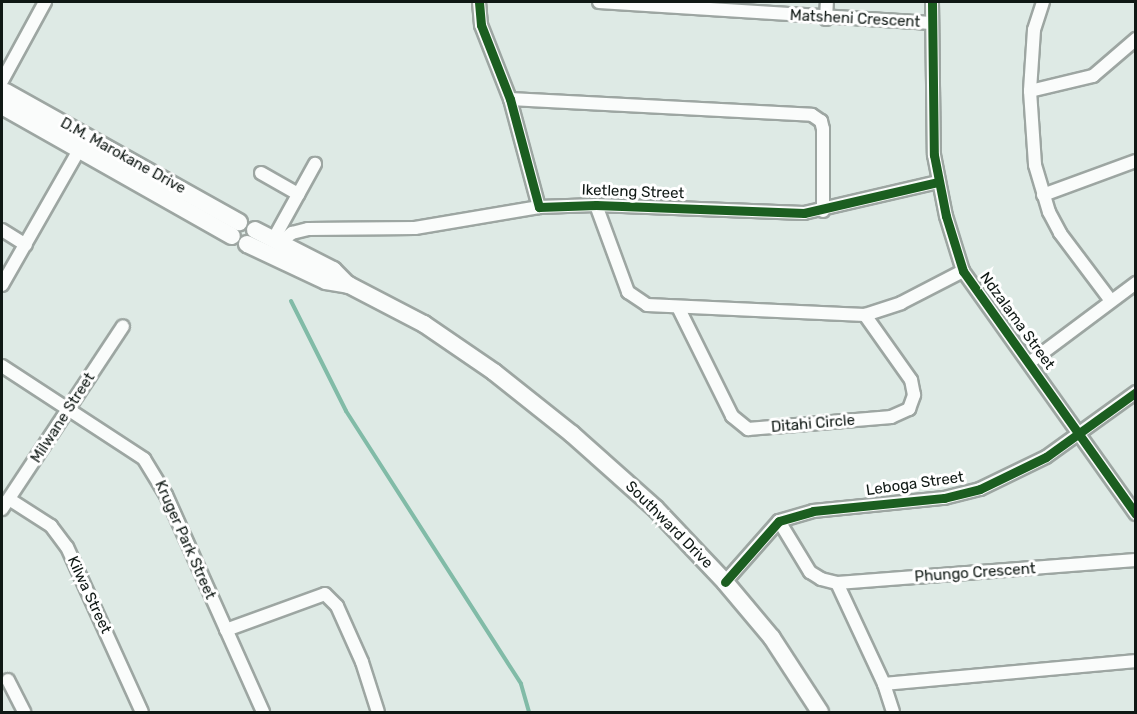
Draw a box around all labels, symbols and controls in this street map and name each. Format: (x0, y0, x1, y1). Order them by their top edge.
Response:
street label: Matsheni Crescent (789, 7, 921, 31)
street label: D.M. Marokane Drive (57, 114, 189, 198)
street label: Iketleng Street (581, 181, 685, 203)
street label: Ndzalama Street (976, 269, 1058, 373)
street label: Milwane Street (27, 370, 99, 466)
street label: Ditahi Circle (770, 411, 856, 437)
street label: Leboga Street (865, 468, 965, 500)
street label: Kruger Park Street (151, 478, 219, 602)
street label: Southward Drive (622, 478, 716, 572)
street label: Kilwa Street (63, 553, 115, 637)
street label: Phungo Crescent (914, 560, 1036, 586)

